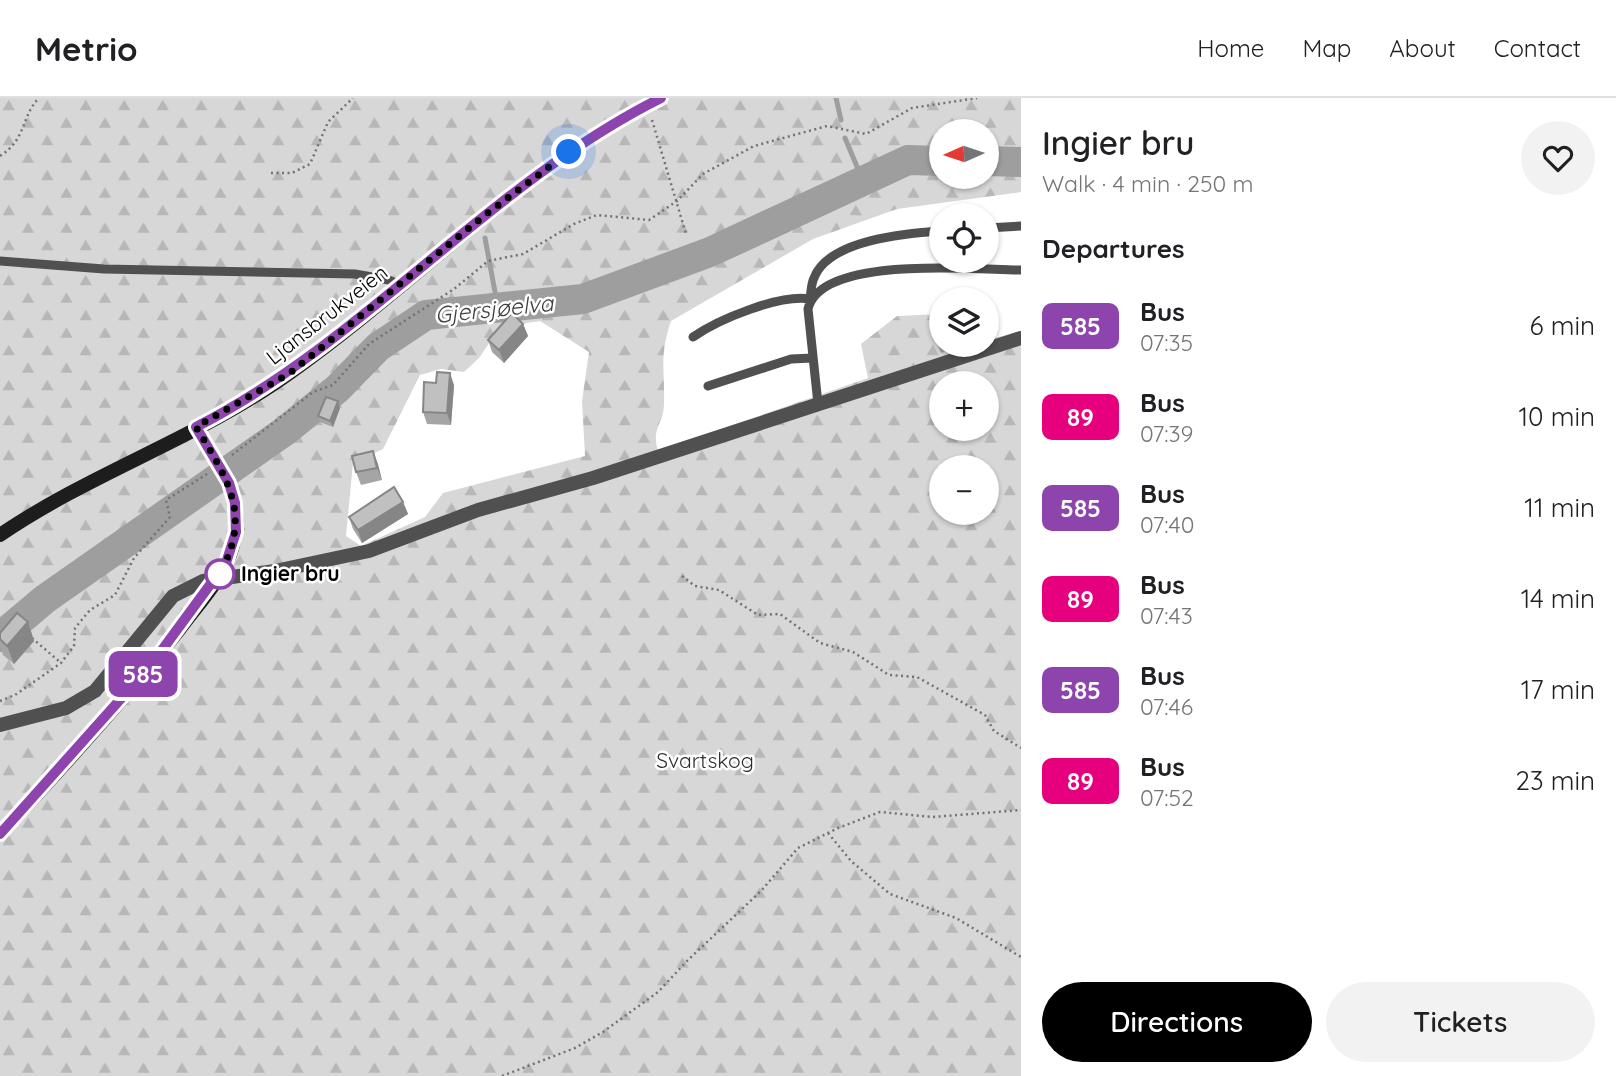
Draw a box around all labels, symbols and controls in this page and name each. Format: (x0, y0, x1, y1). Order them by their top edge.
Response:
text: Metrio (35, 28, 138, 69)
text: Home (1197, 33, 1264, 63)
text: Map (1302, 33, 1351, 63)
text: About (1389, 33, 1456, 63)
text: Contact (1494, 33, 1581, 63)
north arrow (929, 119, 999, 189)
map controls (929, 119, 999, 525)
button: heart (1521, 121, 1595, 195)
text: Ingier bru (1042, 122, 1194, 163)
your location (551, 134, 586, 169)
text: Walk · 4 min · 250 m (1042, 169, 1253, 198)
button: locate (929, 203, 999, 273)
text: Departures (1042, 232, 1185, 265)
street label: Ljansbrukveien (260, 259, 392, 370)
button: layers (929, 287, 999, 357)
water label: Gjersjøelva (433, 288, 556, 329)
text: Bus (1140, 295, 1185, 328)
text: 6 min (1530, 309, 1595, 342)
text: 585 (1060, 311, 1101, 341)
text: 07:35 (1140, 328, 1193, 357)
button: + (929, 371, 999, 441)
text: Bus (1140, 386, 1185, 419)
text: 10 min (1519, 400, 1595, 433)
text: 89 (1067, 402, 1094, 432)
text: 07:39 (1140, 419, 1193, 448)
button: − (929, 455, 999, 525)
text: Bus (1140, 477, 1185, 510)
text: 11 min (1524, 491, 1595, 524)
text: 585 (1060, 493, 1101, 523)
text: 07:40 (1140, 510, 1194, 539)
marker: Ingier bru (205, 559, 235, 589)
place label: Ingier bru (241, 560, 340, 586)
text: Bus (1140, 568, 1185, 601)
text: 14 min (1521, 582, 1595, 615)
text: 89 (1067, 584, 1094, 614)
text: 07:43 (1140, 601, 1193, 630)
line badge: 585 (103, 651, 183, 697)
text: 585 (123, 659, 163, 689)
text: Bus (1140, 659, 1185, 692)
text: 17 min (1521, 673, 1595, 706)
text: 585 (1060, 675, 1101, 705)
text: 07:46 (1140, 692, 1193, 721)
park label: Svartskog (656, 747, 754, 773)
text: Bus (1140, 750, 1185, 783)
text: 23 min (1516, 764, 1595, 797)
text: 89 (1067, 766, 1094, 796)
text: 07:52 (1140, 783, 1194, 812)
button: Directions (1042, 982, 1312, 1062)
button: Tickets (1326, 982, 1595, 1062)

